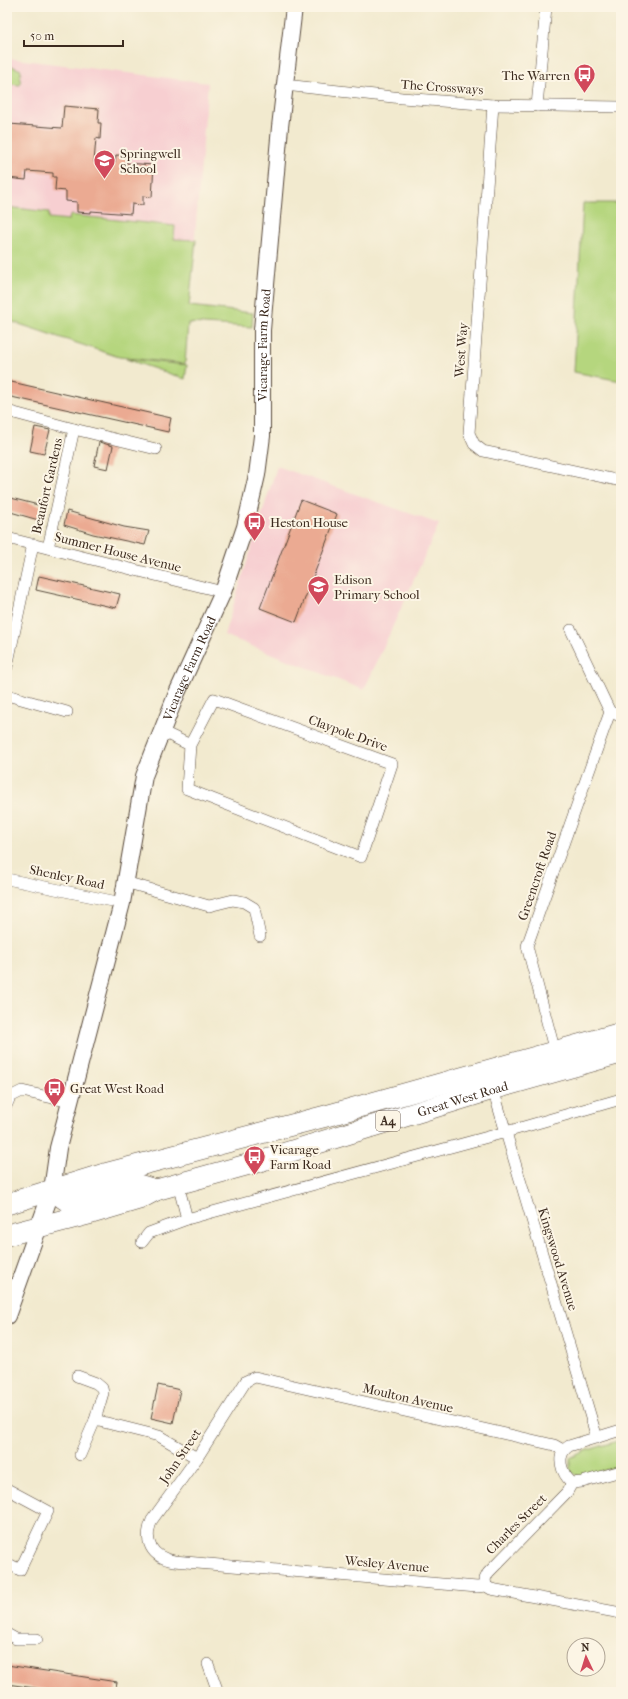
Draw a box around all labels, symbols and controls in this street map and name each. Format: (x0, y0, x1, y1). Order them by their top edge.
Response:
scale bar (24, 22, 123, 48)
text: 50 m (30, 29, 54, 43)
bus stop icon: The Warren (572, 62, 598, 95)
place label: The Warren (502, 68, 570, 83)
street label: The Crossways (400, 77, 484, 97)
place label: Springwell School (120, 146, 181, 176)
school or university icon: Springwell School (91, 147, 117, 180)
street label: Vicarage Farm Road (254, 287, 273, 402)
street label: West Way (452, 321, 470, 379)
street label: Beaufort Gardens (29, 436, 65, 536)
bus stop icon: Heston House (242, 509, 268, 542)
place label: Heston House (270, 515, 349, 530)
street label: Summer House Avenue (53, 529, 184, 575)
place label: Edison Primary School (334, 572, 420, 602)
school or university icon: Edison Primary School (305, 573, 331, 606)
street label: Vicarage Farm Road (159, 613, 219, 724)
street label: Claypole Drive (306, 712, 390, 754)
street label: Greencroft Road (515, 829, 560, 923)
street label: Shenley Road (28, 862, 107, 892)
bus stop icon: Great West Road (41, 1075, 67, 1108)
street label: Great West Road (415, 1077, 510, 1119)
place label: Great West Road (70, 1081, 165, 1096)
road number: A4 (376, 1111, 400, 1131)
place label: Vicarage Farm Road (269, 1142, 332, 1172)
bus stop icon: Vicarage Farm Road (242, 1143, 268, 1176)
street label: Kingswood Avenue (535, 1206, 581, 1313)
street label: Moulton Avenue (361, 1380, 455, 1416)
street label: John Street (156, 1425, 204, 1487)
street label: Charles Street (483, 1490, 550, 1557)
street label: Wesley Avenue (343, 1553, 430, 1575)
north arrow (566, 1637, 606, 1677)
text: N (581, 1641, 591, 1654)

